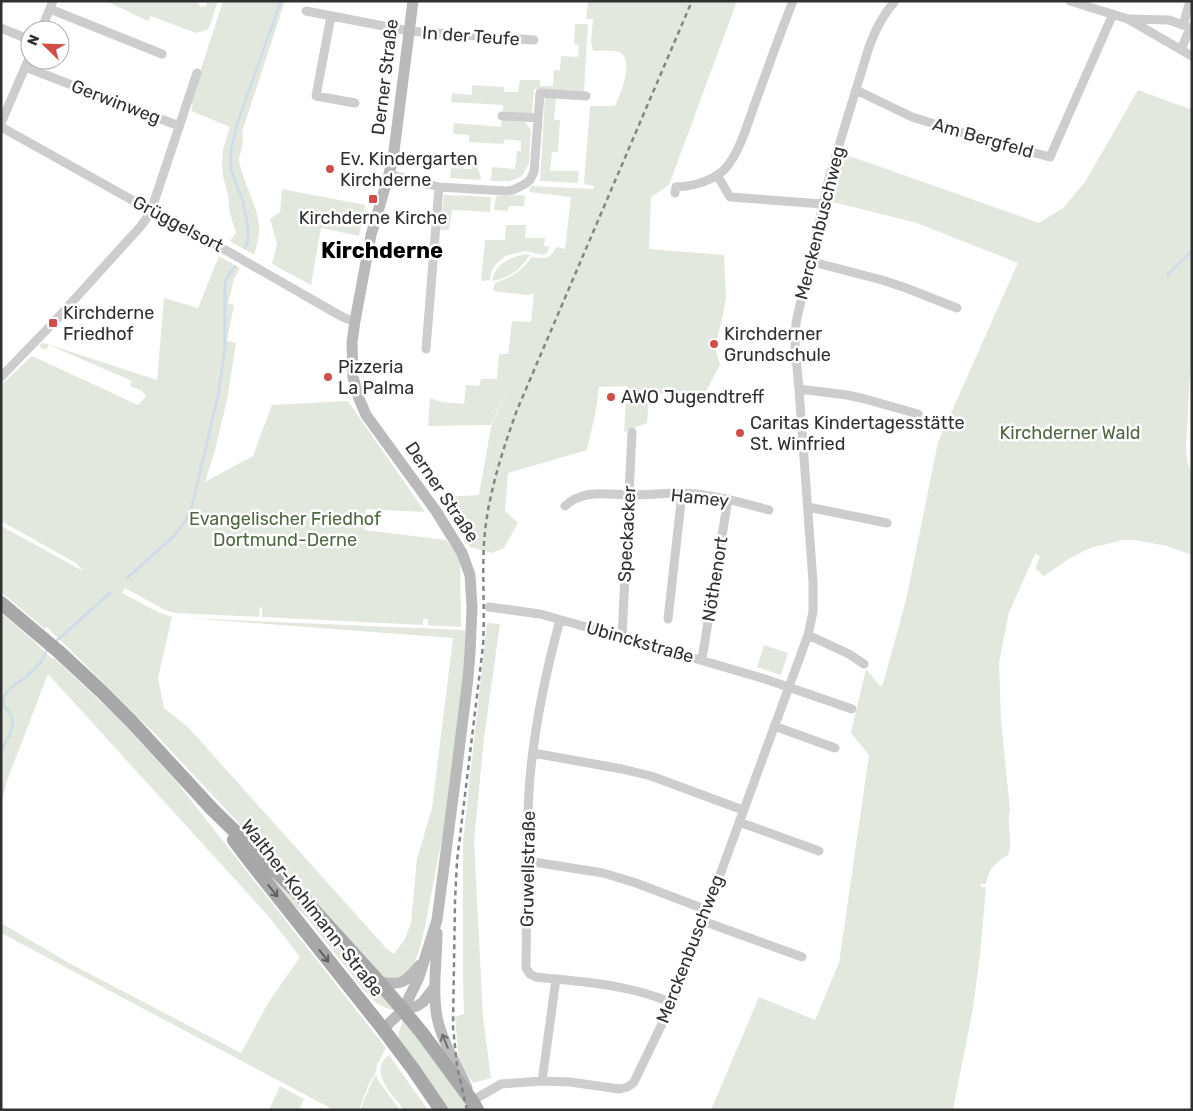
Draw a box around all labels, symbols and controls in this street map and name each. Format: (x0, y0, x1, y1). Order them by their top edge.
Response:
street label: Derner Straße (367, 18, 403, 136)
north arrow (20, 20, 70, 70)
street label: In der Teufe (421, 22, 521, 50)
text: N (24, 32, 43, 48)
street label: Gerwinweg (68, 75, 164, 129)
street label: Am Bergfeld (930, 113, 1036, 163)
street label: Merckenbuschweg (790, 144, 850, 302)
place label: Ev. Kindergarten Kirchderne (340, 148, 478, 191)
marker: Ev. Kindergarten Kirchderne (324, 163, 336, 175)
street label: Grüggelsort (129, 191, 227, 257)
marker: Kirchderne Kirche (367, 193, 379, 205)
place label: Kirchderne Kirche (299, 207, 447, 229)
district label: Kirchderne (321, 237, 443, 264)
place label: Kirchderne Friedhof (63, 302, 154, 345)
marker: Kirchderne Friedhof (47, 317, 59, 329)
place label: Kirchderner Grundschule (724, 323, 831, 366)
marker: Kirchderner Grundschule (708, 338, 720, 350)
place label: Pizzeria La Palma (338, 356, 414, 399)
marker: Pizzeria La Palma (322, 371, 334, 383)
place label: AWO Jugendtreff (621, 386, 765, 408)
marker: AWO Jugendtreff (605, 391, 617, 403)
place label: Caritas Kindertagesstätte St. Winfried (750, 412, 965, 455)
park label: Kirchderner Wald (1000, 422, 1140, 444)
marker: Caritas Kindertagesstätte St. Winfried (734, 427, 746, 439)
street label: Derner Straße (400, 437, 484, 547)
street label: Hamey (670, 484, 730, 512)
street label: Speckacker (613, 485, 641, 583)
park label: Evangelischer Friedhof Dortmund-Derne (189, 508, 381, 551)
street label: Nöthenort (697, 535, 733, 623)
street label: Ubinckstraße (584, 616, 696, 668)
street label: Gruwellstraße (516, 811, 540, 927)
street label: Walther-Kohlmann-Straße (236, 815, 388, 1001)
street label: Merckenbuschweg (652, 872, 728, 1026)
one-way arrow (268, 884, 279, 897)
one-way arrow (319, 949, 330, 962)
one-way arrow (440, 1033, 449, 1049)

